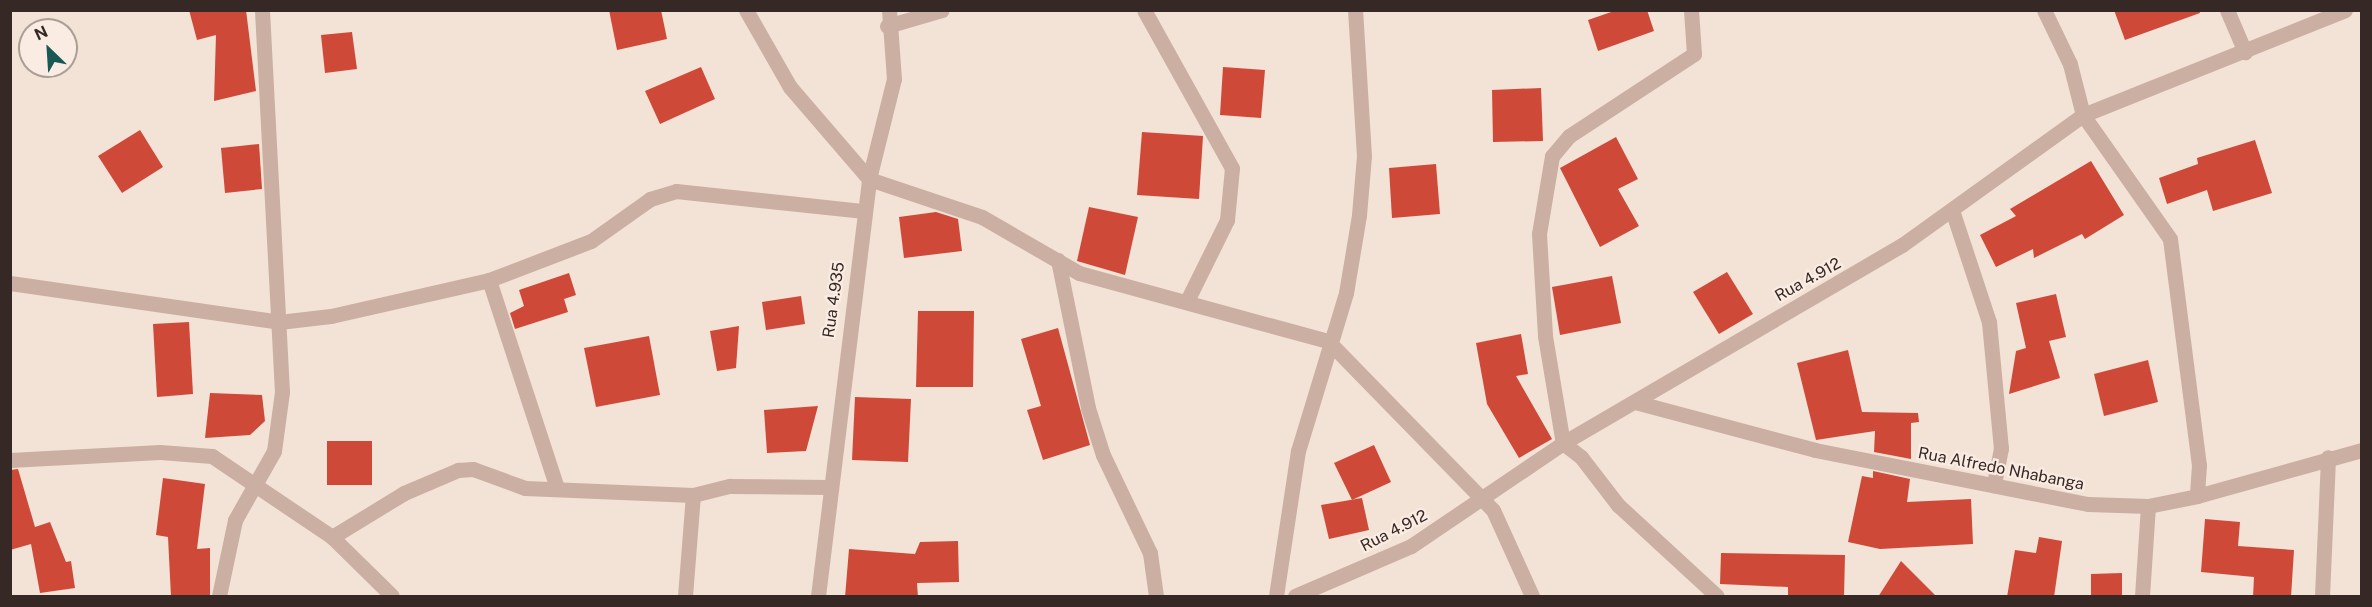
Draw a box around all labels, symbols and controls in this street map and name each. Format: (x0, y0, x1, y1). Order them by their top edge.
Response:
north arrow (18, 18, 78, 78)
text: N (31, 22, 51, 44)
street label: Rua 4.912 (1772, 254, 1844, 306)
street label: Rua 4.935 (819, 261, 849, 339)
street label: Rua Alfredo Nhabanga (1916, 443, 2086, 495)
street label: Rua 4.912 (1357, 506, 1431, 556)

